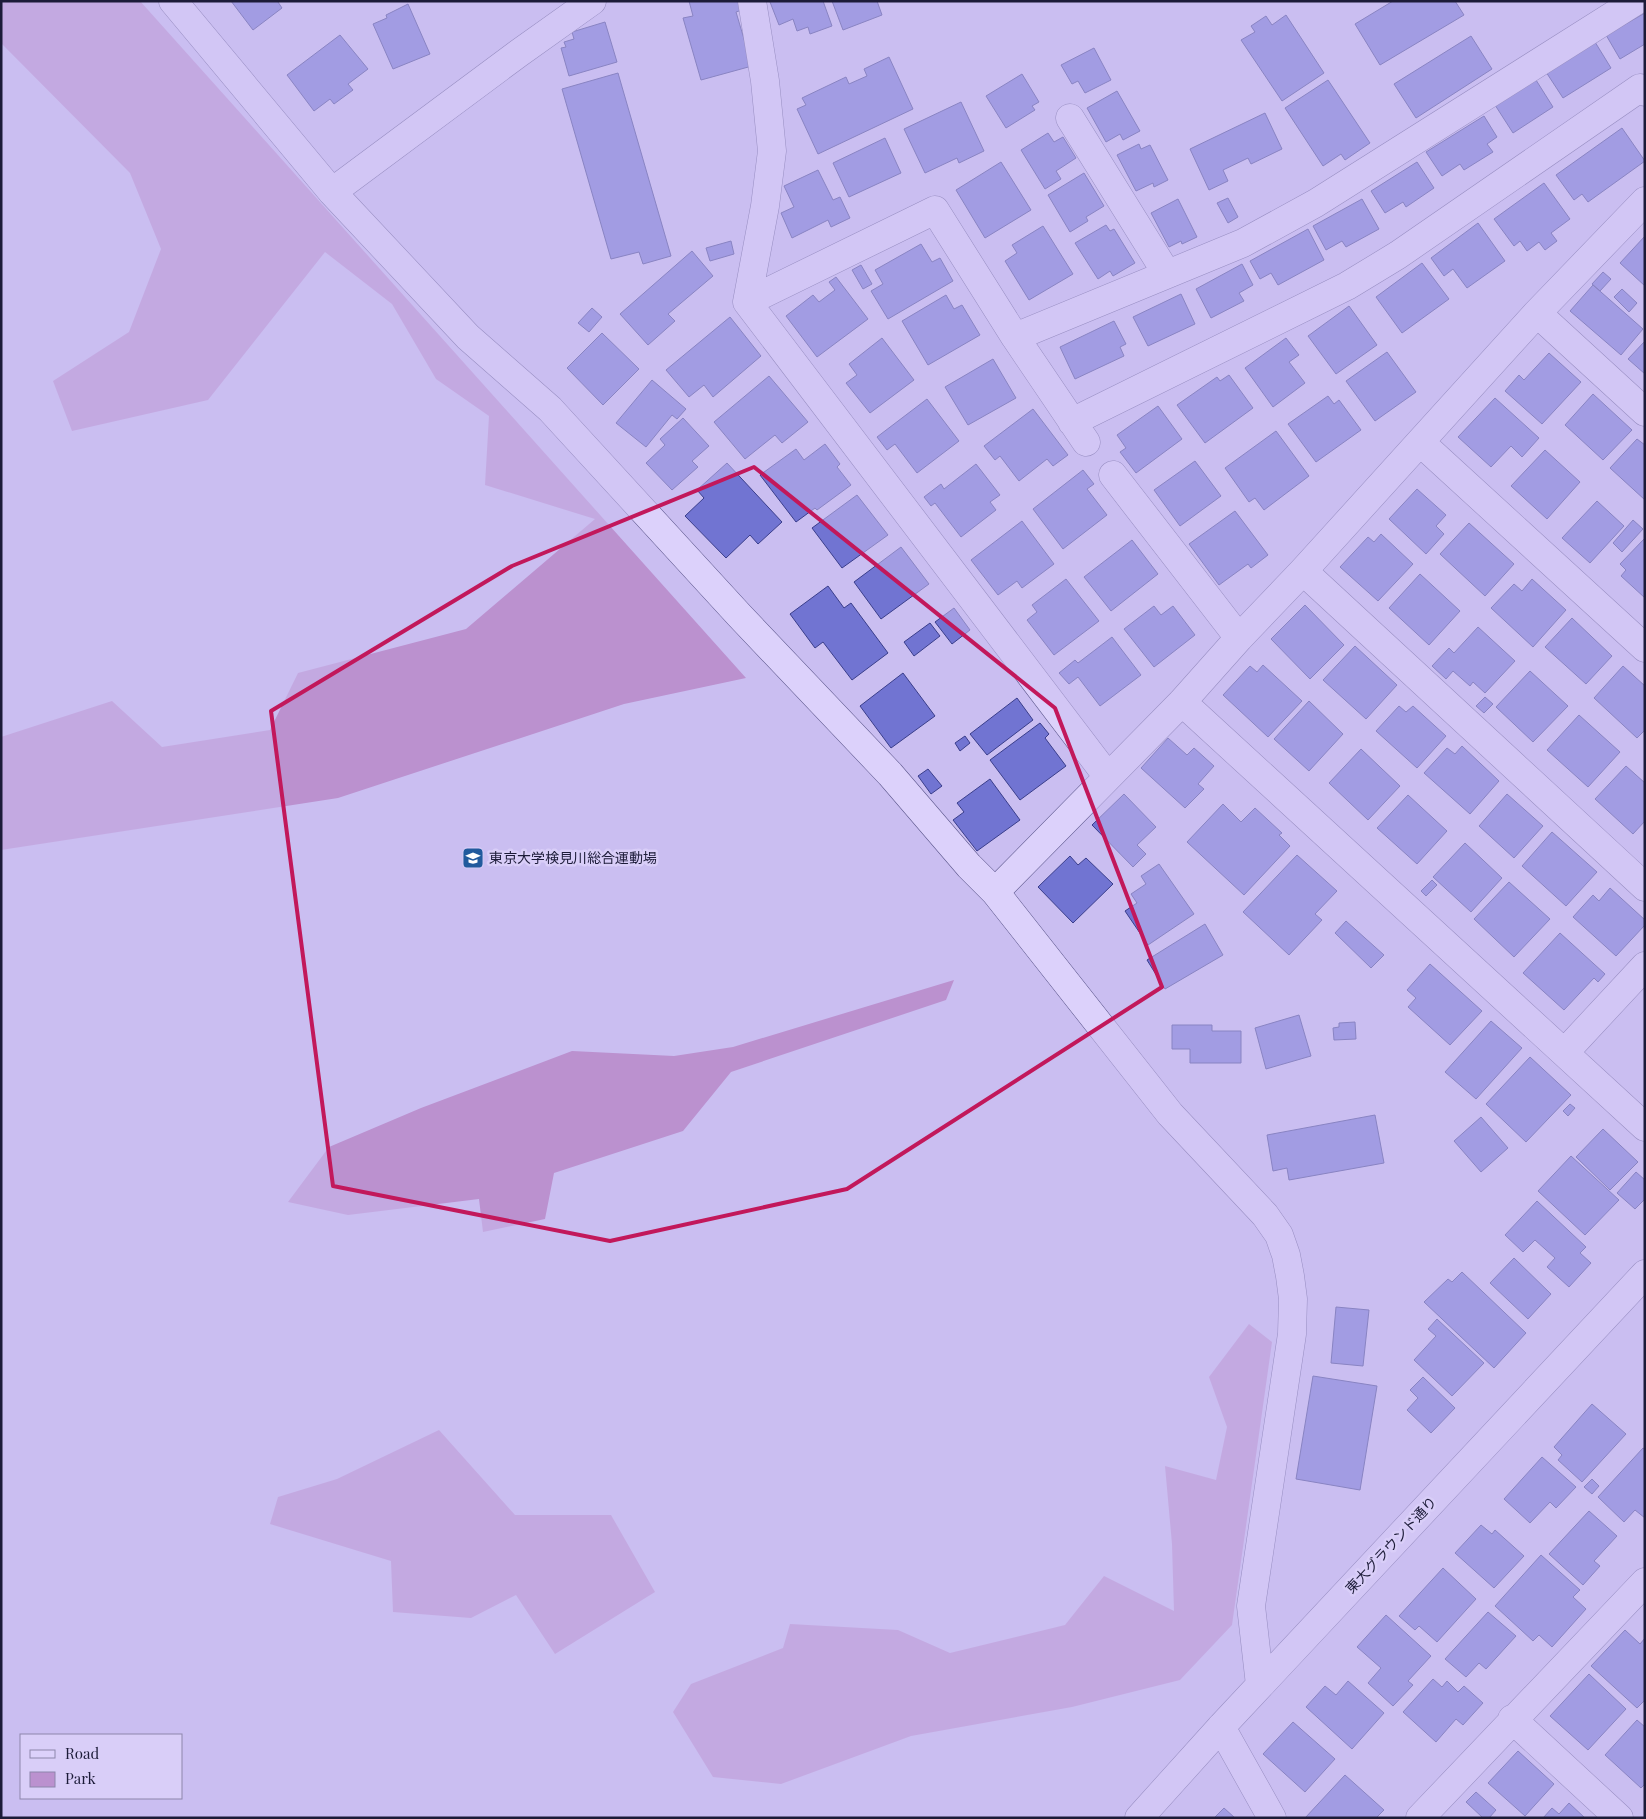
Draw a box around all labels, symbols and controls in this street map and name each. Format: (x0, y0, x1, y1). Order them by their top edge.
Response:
school or university icon: 東京大学検見川総合運動場 (461, 846, 485, 870)
place label: 東京大学検見川総合運動場 (489, 848, 657, 867)
street label: 東大グラウンド通り (1341, 1492, 1441, 1597)
legend (20, 1734, 182, 1799)
text: Road (65, 1743, 99, 1763)
text: Park (65, 1768, 97, 1788)

